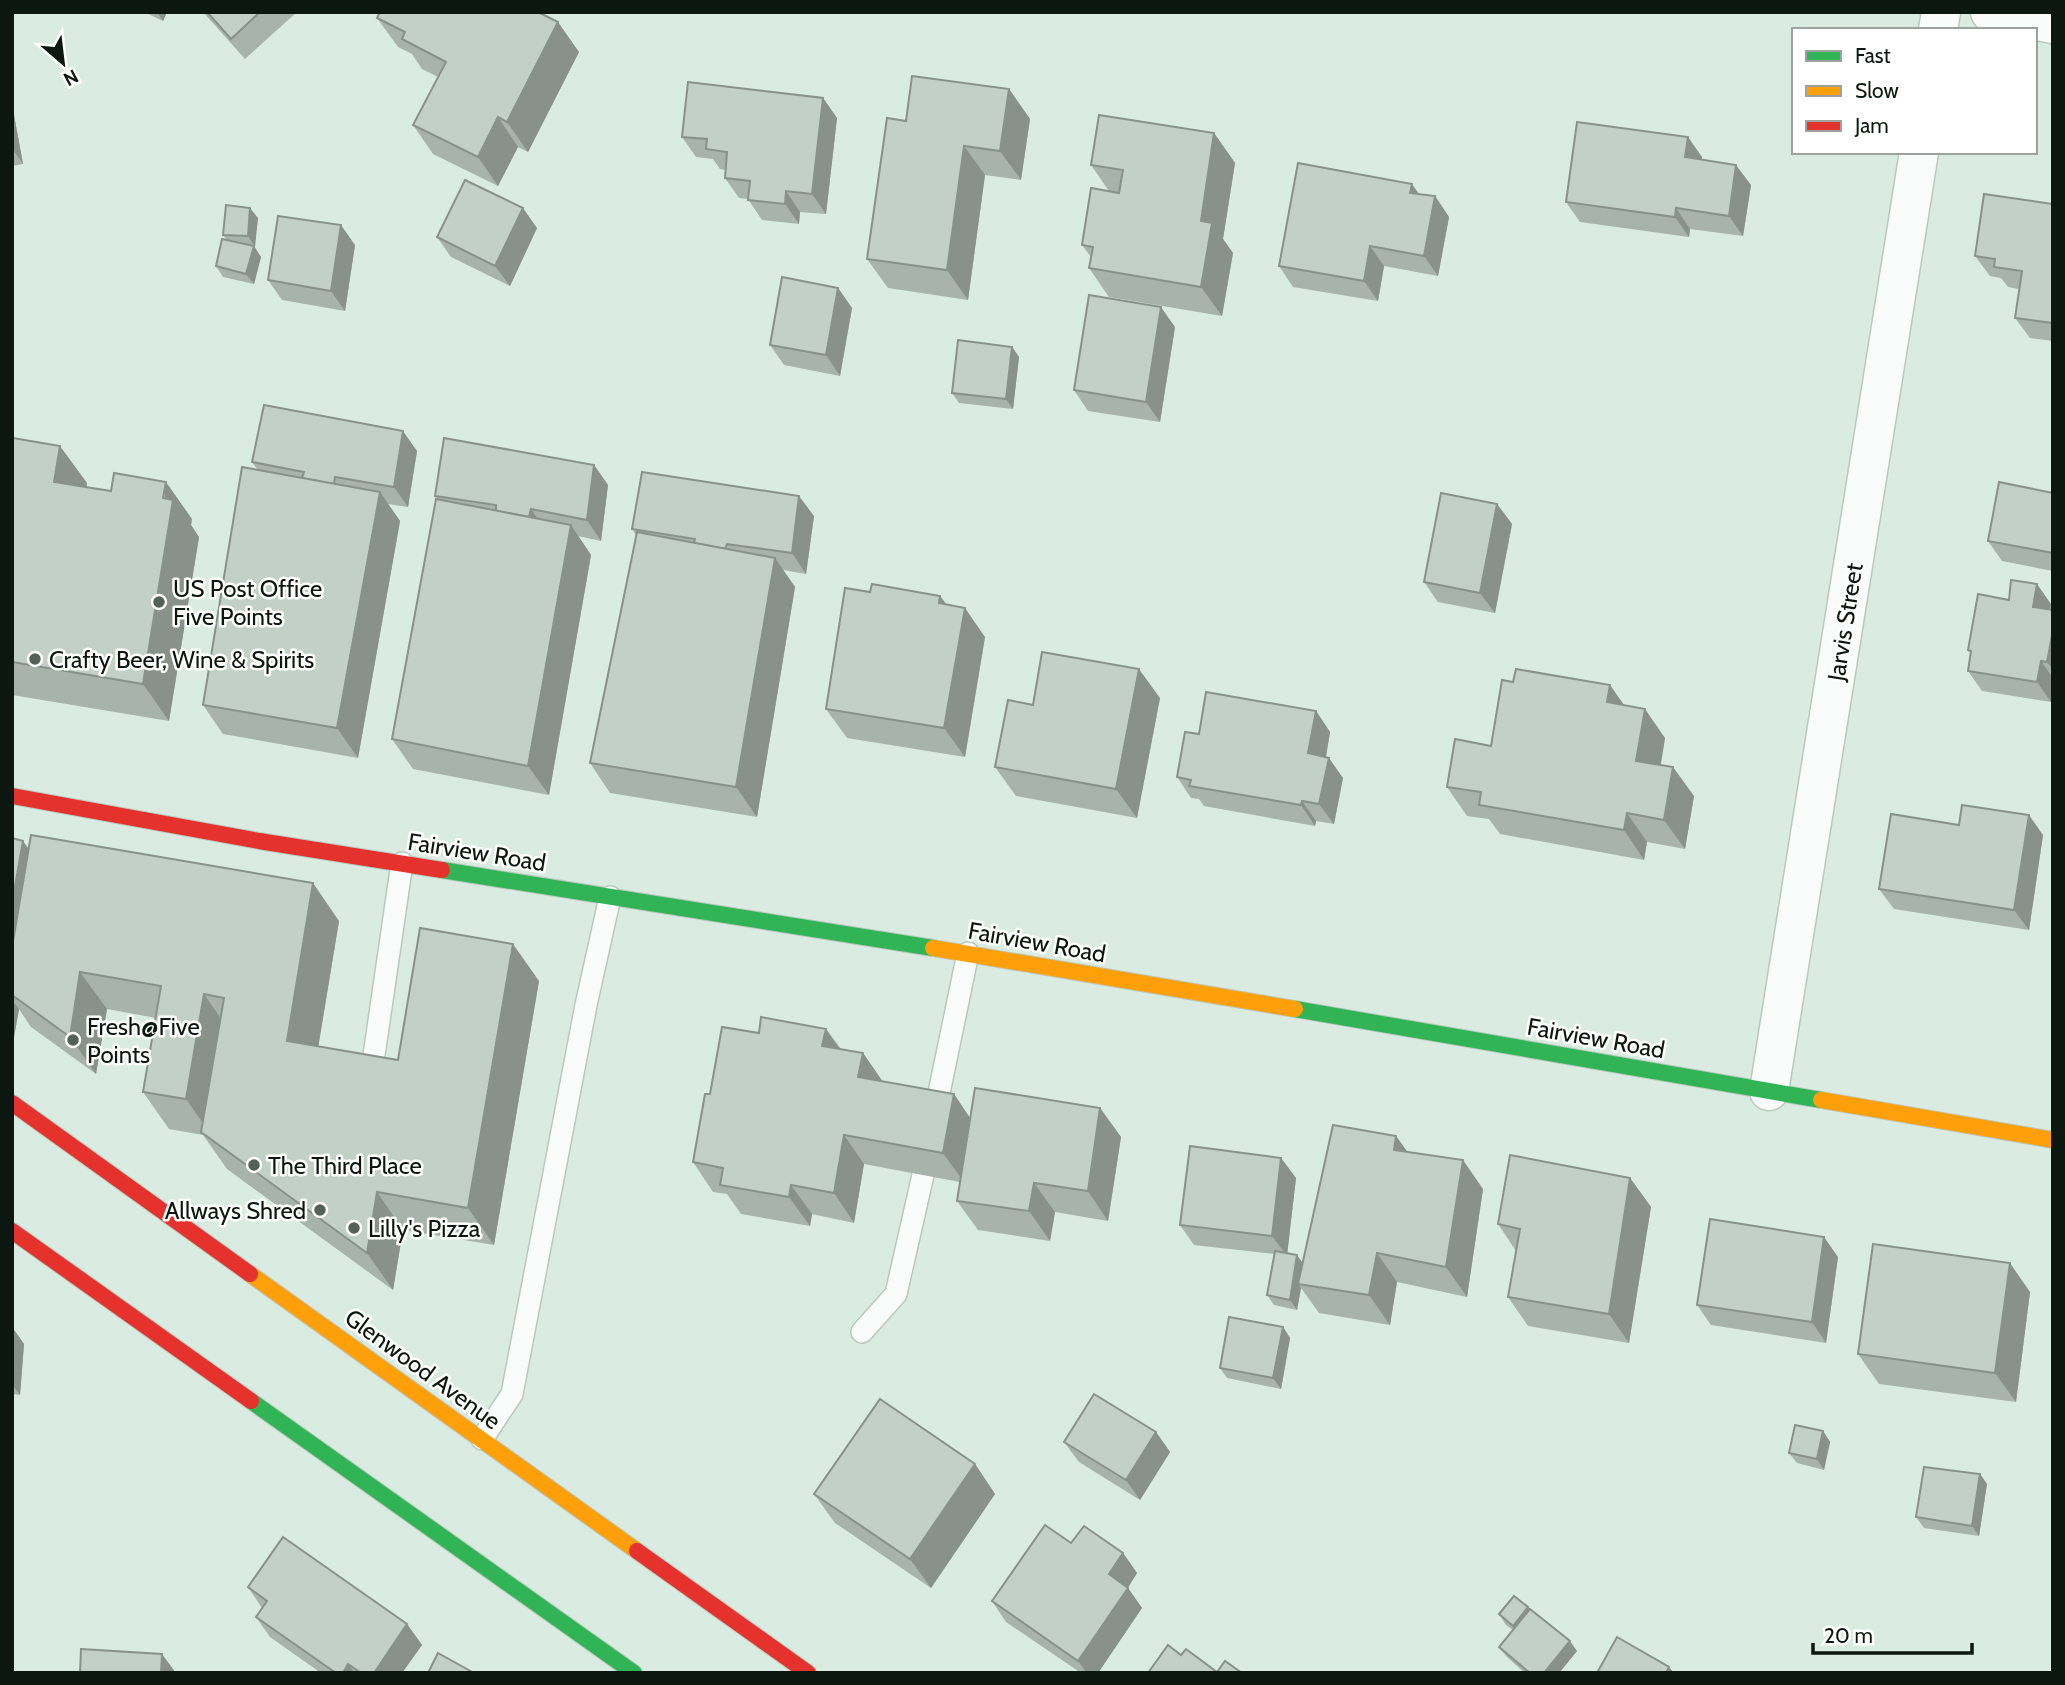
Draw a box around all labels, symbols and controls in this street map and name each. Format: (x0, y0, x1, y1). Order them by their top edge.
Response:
north arrow (28, 28, 98, 98)
legend (1792, 28, 2037, 154)
text: Fast (1855, 43, 1891, 68)
text: N (59, 64, 82, 91)
text: Slow (1855, 78, 1899, 103)
text: Jam (1854, 113, 1889, 138)
street label: Jarvis Street (1821, 561, 1869, 684)
place label: US Post Office Five Points (173, 574, 322, 631)
marker: US Post Office Five Points (151, 594, 167, 610)
place label: Crafty Beer, Wine & Spirits (49, 645, 314, 674)
marker: Crafty Beer, Wine & Spirits (27, 651, 43, 667)
street label: Fairview Road (406, 827, 548, 877)
street label: Fairview Road (966, 916, 1108, 968)
place label: Fresh@Five Points (87, 1012, 200, 1069)
street label: Fairview Road (1525, 1012, 1667, 1064)
marker: Fresh@Five Points (65, 1032, 81, 1048)
place label: The Third Place (268, 1151, 422, 1180)
marker: The Third Place (246, 1157, 262, 1173)
place label: Allways Shred (165, 1196, 306, 1225)
marker: Allways Shred (312, 1202, 328, 1218)
place label: Lilly's Pizza (368, 1214, 481, 1243)
marker: Lilly's Pizza (346, 1220, 362, 1236)
street label: Glenwood Avenue (339, 1303, 507, 1435)
scale bar (1813, 1612, 1972, 1656)
text: 20 m (1824, 1623, 1873, 1648)

